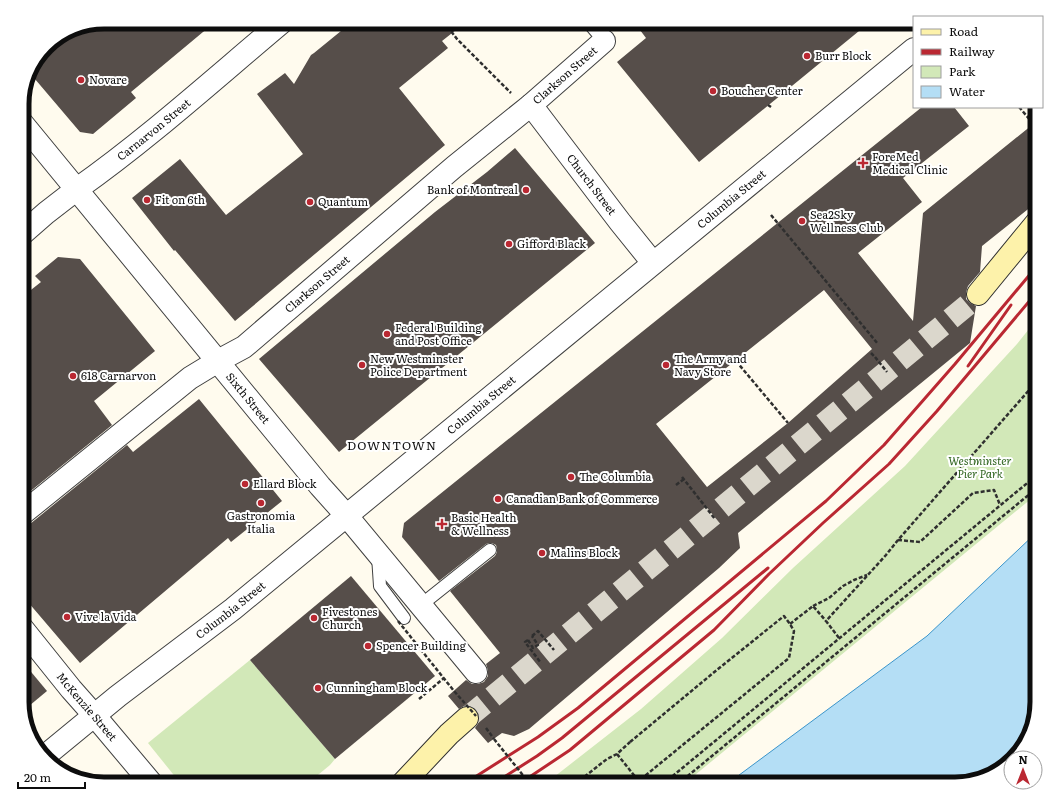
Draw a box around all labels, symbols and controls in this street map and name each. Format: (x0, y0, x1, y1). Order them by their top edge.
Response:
legend (913, 16, 1043, 108)
text: Road (949, 22, 979, 40)
street label: Clarkson Street (528, 41, 600, 107)
text: Railway (949, 42, 995, 60)
place label: Burr Block (815, 47, 872, 63)
marker: Burr Block (802, 51, 812, 61)
text: Park (949, 62, 976, 80)
place label: Novare (89, 71, 127, 87)
marker: Novare (76, 75, 86, 85)
place label: Boucher Center (721, 82, 803, 98)
text: Water (949, 82, 985, 100)
marker: Boucher Center (708, 86, 718, 96)
street label: Carnarvon Street (113, 94, 194, 164)
place label: ForeMed Medical Clinic (872, 148, 948, 177)
street label: Church Street (564, 150, 621, 218)
marker: ForeMed Medical Clinic (857, 157, 869, 169)
street label: Columbia Street (693, 165, 769, 231)
place label: Bank of Montreal (427, 181, 518, 197)
marker: Bank of Montreal (521, 185, 531, 195)
place label: Fit on 6th (155, 191, 205, 207)
place label: Quantum (318, 193, 368, 209)
marker: Fit on 6th (142, 195, 152, 205)
marker: Quantum (305, 197, 315, 207)
place label: Sea2Sky Wellness Club (810, 206, 884, 235)
marker: Sea2Sky Wellness Club (797, 216, 807, 226)
place label: Gifford Black (517, 235, 586, 251)
marker: Gifford Black (504, 239, 514, 249)
street label: Clarkson Street (281, 251, 353, 316)
place label: Federal Building and Post Office (395, 319, 482, 348)
marker: Federal Building and Post Office (382, 329, 392, 339)
place label: New Westminster Police Department (370, 350, 468, 379)
place label: The Army and Navy Store (674, 350, 747, 379)
marker: New Westminster Police Department (357, 360, 367, 370)
marker: The Army and Navy Store (661, 360, 671, 370)
place label: 618 Carnarvon (81, 367, 156, 383)
street label: Sixth Street (223, 369, 275, 427)
marker: 618 Carnarvon (68, 371, 78, 381)
street label: Columbia Street (443, 371, 519, 437)
district label: DOWNTOWN (347, 436, 437, 454)
park label: Westminster Pier Park (948, 452, 1012, 481)
place label: The Columbia (579, 468, 652, 484)
marker: The Columbia (566, 472, 576, 482)
place label: Ellard Block (253, 475, 317, 491)
marker: Ellard Block (240, 479, 250, 489)
place label: Canadian Bank of Commerce (506, 490, 658, 506)
marker: Canadian Bank of Commerce (493, 494, 503, 504)
marker: Gastronomia Italia (256, 498, 266, 508)
place label: Gastronomia Italia (227, 507, 295, 536)
place label: Basic Health & Wellness (451, 509, 516, 538)
marker: Basic Health & Wellness (436, 518, 448, 530)
place label: Malins Block (550, 544, 618, 560)
marker: Malins Block (537, 548, 547, 558)
street label: Columbia Street (192, 576, 269, 642)
place label: Fivestones Church (322, 603, 377, 632)
place label: Vive la Vida (75, 608, 137, 624)
marker: Vive la Vida (62, 612, 72, 622)
marker: Fivestones Church (309, 613, 319, 623)
place label: Spencer Building (376, 637, 467, 653)
marker: Spencer Building (363, 641, 373, 651)
street label: McKenzie Street (54, 668, 122, 744)
place label: Cunningham Block (326, 679, 428, 695)
marker: Cunningham Block (313, 683, 323, 693)
north arrow (1003, 750, 1043, 790)
text: N (1018, 751, 1028, 767)
scale bar (18, 764, 85, 790)
text: 20 m (24, 768, 51, 786)

